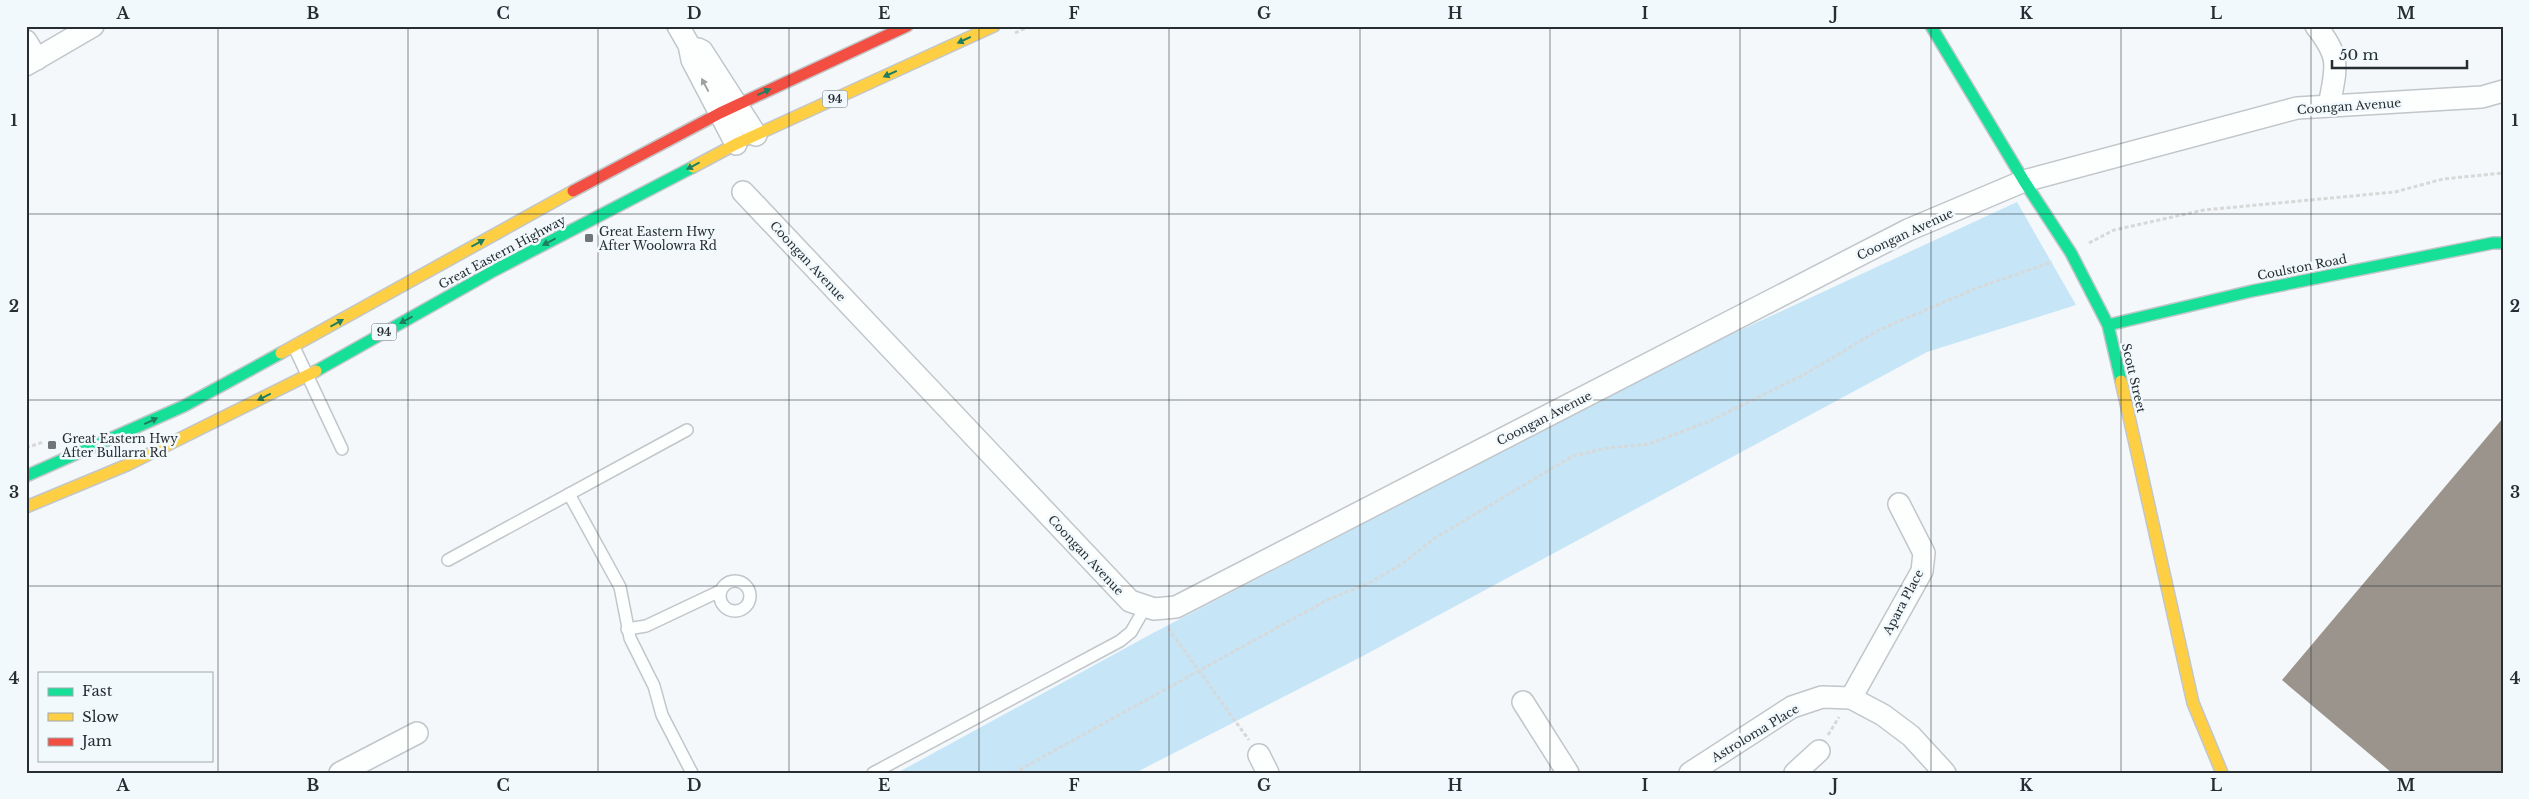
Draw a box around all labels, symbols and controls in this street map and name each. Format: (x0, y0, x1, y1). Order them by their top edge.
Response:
text: A (116, 3, 131, 23)
text: B (307, 3, 320, 23)
text: C (496, 3, 510, 23)
text: D (687, 3, 701, 23)
text: E (878, 3, 890, 23)
text: F (1068, 3, 1080, 23)
text: G (1257, 3, 1271, 23)
text: H (1447, 3, 1463, 23)
text: I (1642, 3, 1649, 23)
text: J (1829, 3, 1838, 23)
text: K (2019, 3, 2033, 23)
text: L (2210, 3, 2222, 23)
text: M (2397, 3, 2415, 23)
one-way arrow (957, 36, 971, 44)
scale bar (2332, 38, 2466, 70)
text: 50 m (2339, 45, 2379, 64)
one-way arrow (883, 70, 897, 78)
one-way arrow (701, 78, 709, 92)
one-way arrow (757, 88, 771, 96)
road number: 94 (822, 90, 848, 108)
street label: Coongan Avenue (2296, 95, 2402, 117)
text: 1 (11, 110, 18, 130)
text: 1 (2512, 110, 2519, 130)
one-way arrow (685, 162, 700, 170)
street label: Coongan Avenue (1855, 205, 1956, 263)
street label: Great Eastern Highway (436, 212, 568, 292)
street label: Coongan Avenue (767, 218, 849, 304)
place label: Great Eastern Hwy After Woolowra Rd (598, 224, 717, 253)
marker: Great Eastern Hwy After Woolowra Rd (583, 232, 595, 244)
one-way arrow (542, 238, 556, 246)
one-way arrow (471, 239, 486, 247)
street label: Coulston Road (2256, 251, 2348, 283)
text: 2 (9, 296, 19, 316)
text: 2 (2510, 296, 2520, 316)
one-way arrow (399, 316, 414, 324)
one-way arrow (329, 319, 344, 327)
road number: 94 (372, 324, 396, 341)
street label: Scott Street (2119, 342, 2149, 415)
street label: Coongan Avenue (1494, 388, 1594, 448)
one-way arrow (256, 393, 271, 402)
one-way arrow (144, 417, 158, 425)
place label: Great Eastern Hwy After Bullarra Rd (61, 431, 178, 460)
marker: Great Eastern Hwy After Bullarra Rd (46, 439, 58, 451)
text: 3 (9, 482, 19, 502)
text: 3 (2510, 482, 2520, 502)
street label: Coongan Avenue (1045, 512, 1127, 598)
street label: Apara Place (1879, 567, 1927, 638)
text: 4 (9, 668, 19, 688)
text: 4 (2510, 668, 2520, 688)
legend (38, 672, 212, 762)
text: Fast (82, 681, 113, 700)
street label: Astroloma Place (1708, 701, 1802, 766)
text: Slow (82, 707, 119, 726)
text: Jam (80, 731, 112, 750)
text: A (116, 775, 131, 795)
text: B (307, 775, 320, 795)
text: C (496, 775, 510, 795)
text: D (687, 775, 701, 795)
text: E (878, 775, 890, 795)
text: F (1068, 775, 1080, 795)
text: G (1257, 775, 1271, 795)
text: H (1447, 775, 1463, 795)
text: I (1642, 775, 1649, 795)
text: J (1829, 775, 1838, 795)
text: K (2019, 775, 2033, 795)
text: L (2210, 775, 2222, 795)
text: M (2397, 775, 2415, 795)

